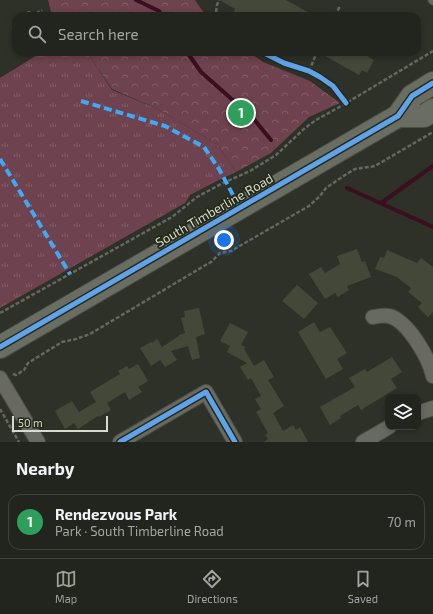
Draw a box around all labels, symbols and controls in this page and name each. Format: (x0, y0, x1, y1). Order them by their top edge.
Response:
search box (12, 12, 421, 56)
icon: search (26, 23, 48, 45)
text: Search here (58, 25, 139, 43)
pin: 1 (228, 98, 254, 128)
street label: South Timberline Road (152, 170, 276, 250)
your location (214, 230, 234, 250)
map controls (385, 394, 421, 430)
button: layers (385, 394, 421, 430)
scale bar (12, 414, 108, 433)
text: 50 m (18, 416, 43, 429)
text: Nearby (16, 458, 74, 478)
text: Rendezvous Park (55, 505, 177, 523)
text: 1 (27, 514, 33, 530)
text: 70 m (387, 514, 416, 530)
text: Park · South Timberline Road (55, 523, 224, 539)
tab: Map (55, 568, 77, 605)
tab: Directions (187, 568, 238, 605)
tab: Saved (348, 568, 378, 605)

